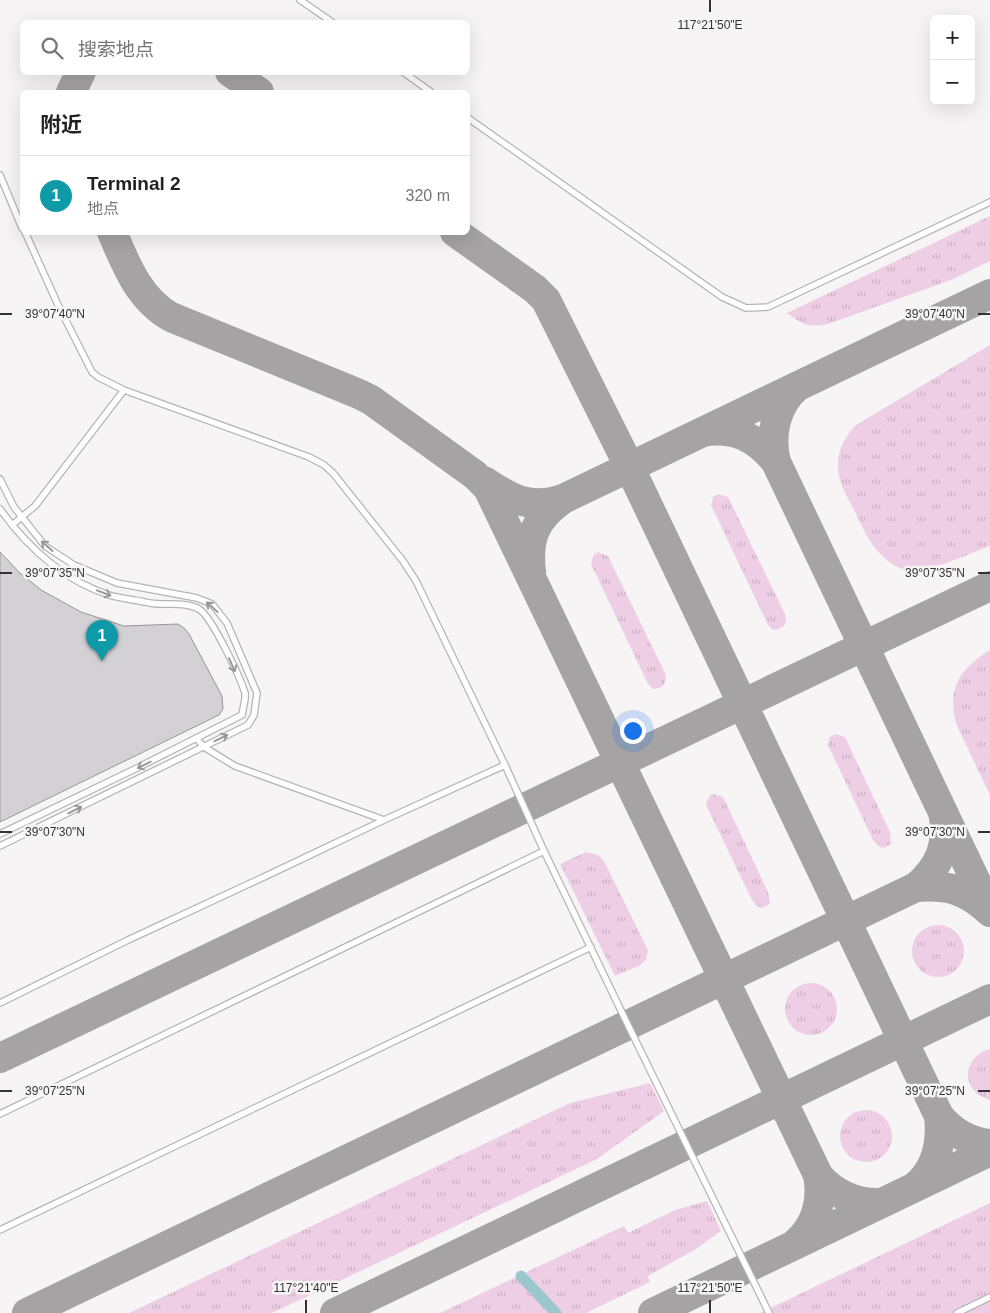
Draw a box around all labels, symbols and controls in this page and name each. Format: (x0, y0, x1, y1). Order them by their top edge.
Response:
map controls (930, 15, 975, 105)
button: + (930, 15, 975, 60)
text: 117°21'50"E (677, 18, 743, 32)
search box (20, 20, 470, 75)
icon: search (38, 34, 66, 62)
text: 搜索地点 (78, 39, 154, 60)
button: − (930, 60, 975, 105)
text: 附近 (40, 113, 82, 136)
text: Terminal 2 (87, 173, 181, 194)
text: 1 (52, 187, 60, 204)
text: 320 m (406, 187, 450, 204)
text: 地点 (87, 200, 119, 217)
text: 39°07'40"N (25, 307, 85, 321)
text: 39°07'40"N (905, 307, 965, 321)
one-way arrow (40, 540, 53, 551)
text: 39°07'35"N (25, 566, 85, 580)
text: 39°07'35"N (905, 566, 965, 580)
one-way arrow (96, 589, 111, 598)
one-way arrow (206, 601, 219, 613)
pin: 1 (86, 620, 118, 661)
one-way arrow (228, 657, 238, 672)
your location (620, 718, 646, 744)
one-way arrow (213, 733, 228, 743)
one-way arrow (137, 760, 152, 770)
one-way arrow (67, 805, 82, 814)
text: 39°07'30"N (25, 825, 85, 839)
text: 39°07'30"N (905, 825, 965, 839)
text: 39°07'25"N (25, 1084, 85, 1098)
text: 39°07'25"N (905, 1084, 965, 1098)
text: 117°21'40"E (273, 1281, 339, 1295)
text: 117°21'50"E (677, 1281, 743, 1295)

